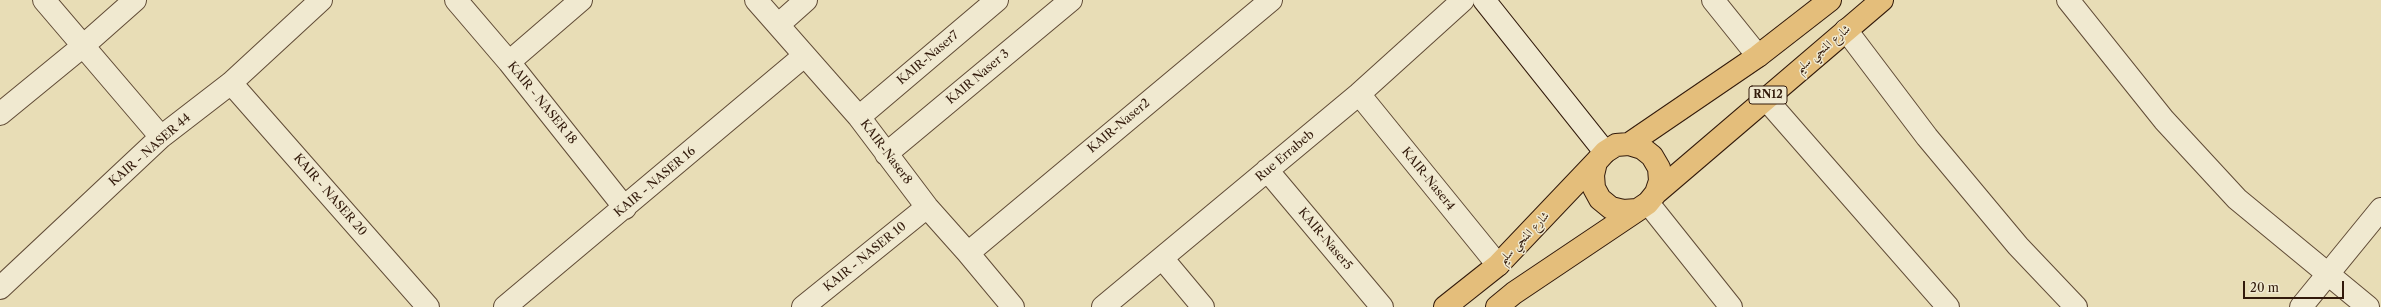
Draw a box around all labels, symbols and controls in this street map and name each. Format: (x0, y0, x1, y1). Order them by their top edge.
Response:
street label: شارع المنجي سليم (1793, 22, 1853, 76)
street label: KAIR-Naser7 (894, 28, 962, 88)
street label: KAIR Naser 3 (944, 47, 1012, 107)
street label: KAIR - NASER 18 (504, 59, 580, 147)
road number: RN12 (1749, 86, 1787, 104)
street label: KAIR-Naser2 (1085, 96, 1153, 156)
street label: KAIR - NASER 44 (106, 111, 194, 189)
street label: KAIR-Naser8 (857, 117, 915, 187)
street label: Rue Errabeb (1253, 127, 1317, 185)
street label: KAIR - NASER 16 (611, 144, 699, 220)
street label: KAIR-Naser4 (1398, 145, 1458, 213)
street label: KAIR - NASER 20 (290, 151, 370, 239)
street label: KAIR-Naser5 (1295, 205, 1355, 273)
street label: شارع المنجي سليم (1495, 209, 1553, 267)
street label: KAIR - NASER 10 (821, 219, 909, 295)
scale bar (2245, 273, 2346, 299)
text: 20 m (2250, 280, 2279, 295)

